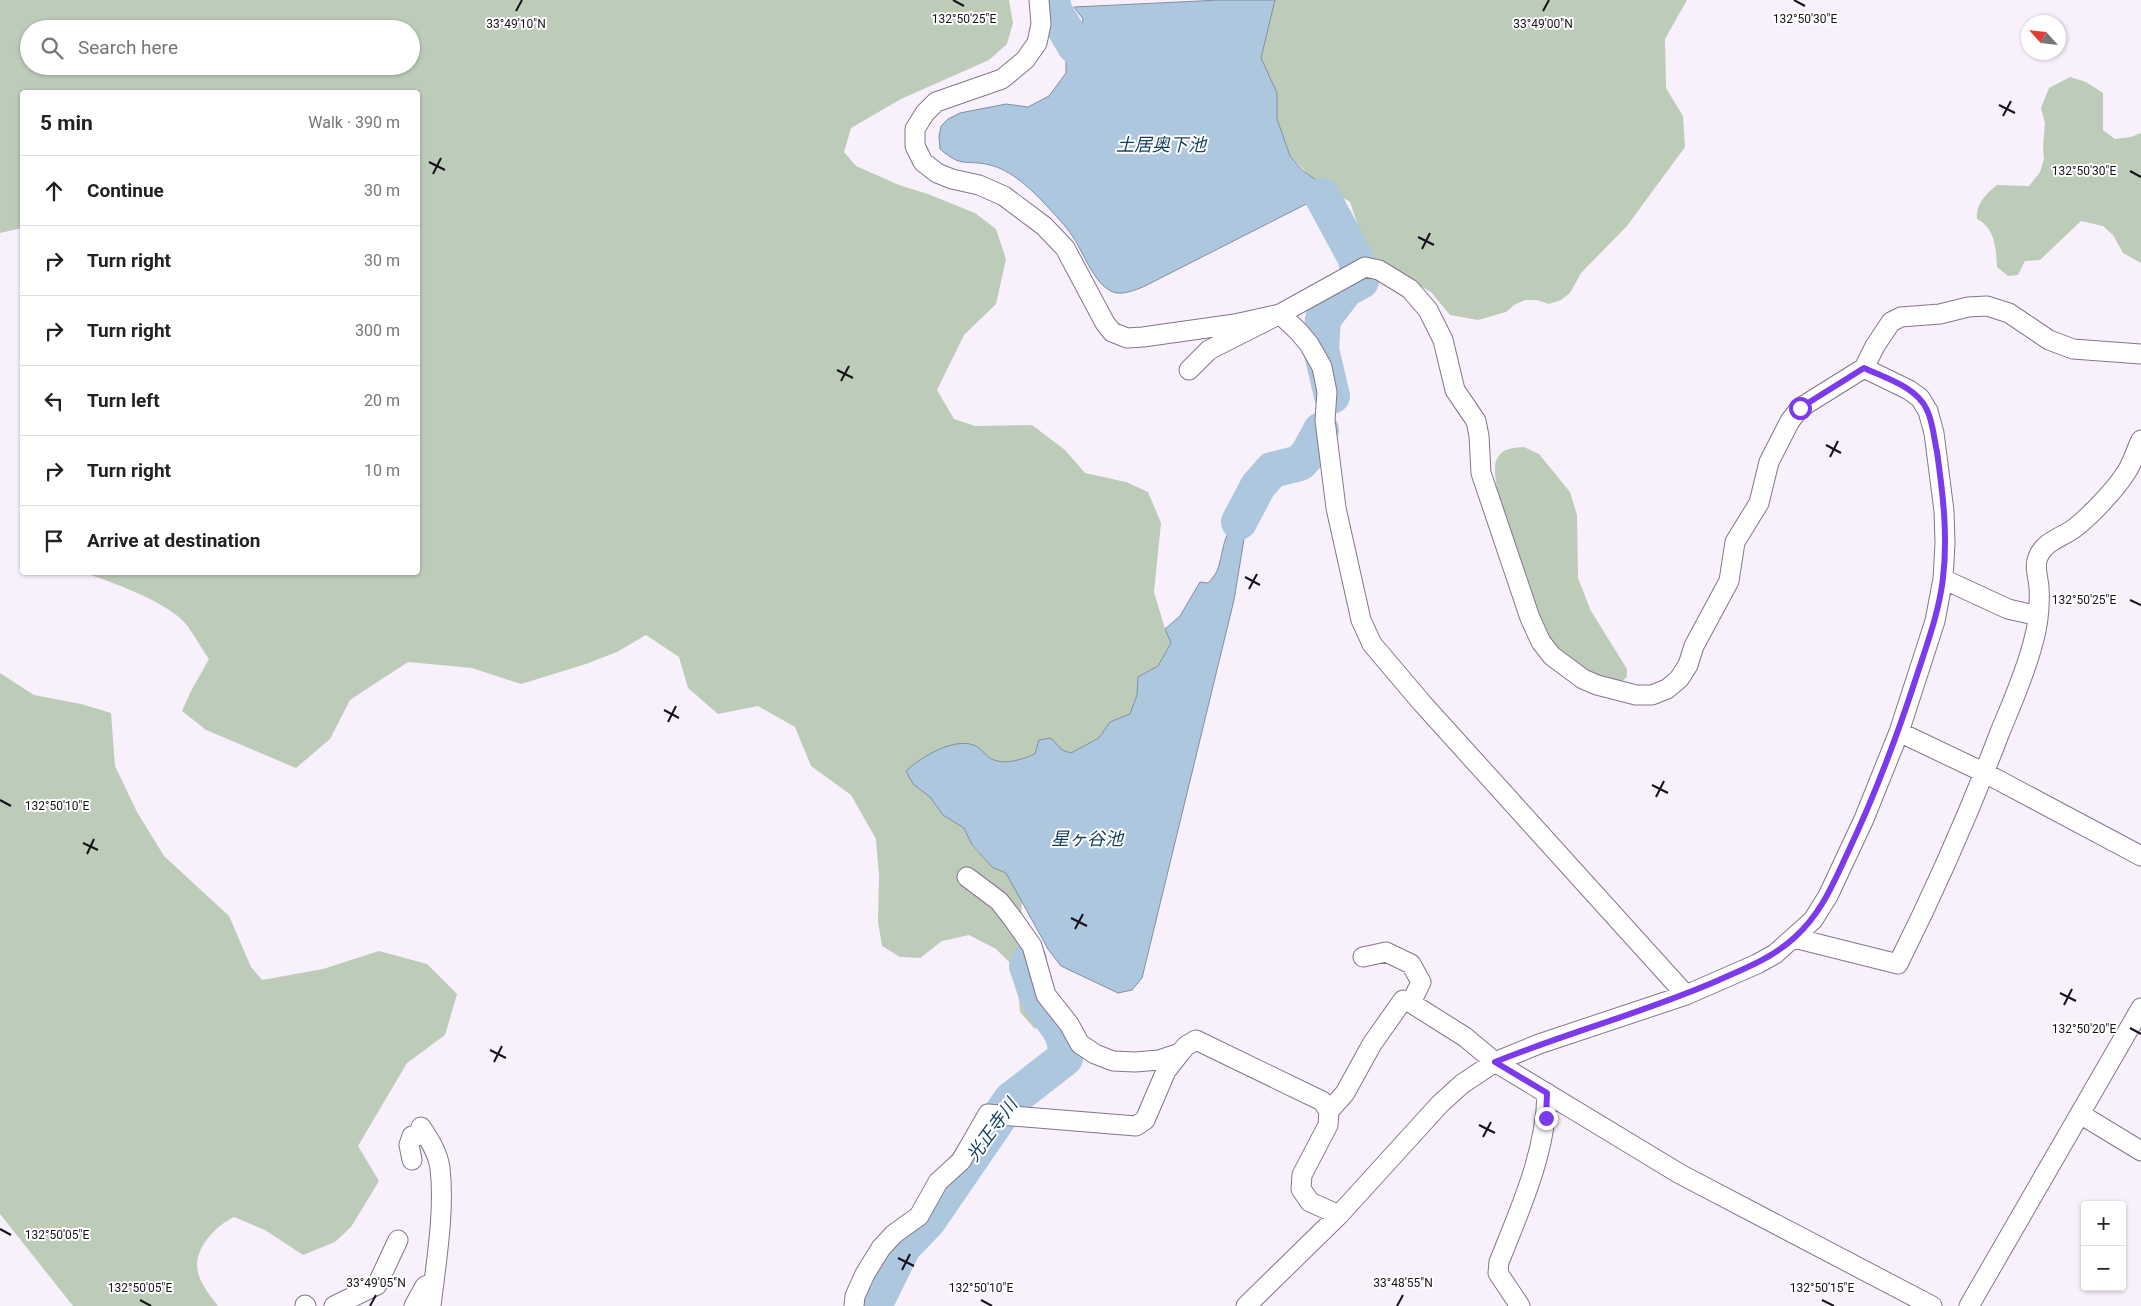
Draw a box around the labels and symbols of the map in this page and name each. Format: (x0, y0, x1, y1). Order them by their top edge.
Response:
text: 132°50'25"E (932, 12, 996, 26)
text: 132°50'30"E (1773, 12, 1837, 26)
north arrow (2021, 15, 2066, 60)
text: 33°49'10"N (486, 17, 546, 31)
text: 33°49'00"N (1513, 17, 1573, 31)
water label: 土居奥下池 (1116, 134, 1208, 155)
text: 132°50'30"E (2052, 164, 2116, 178)
route start (1789, 397, 1812, 420)
text: 132°50'25"E (2052, 593, 2116, 607)
text: 132°50'10"E (25, 799, 89, 813)
water label: 星ヶ谷池 (1051, 828, 1125, 849)
text: 132°50'20"E (2052, 1022, 2116, 1036)
water label: 光正寺川 (962, 1093, 1022, 1165)
route end (1535, 1107, 1558, 1130)
text: 132°50'05"E (25, 1228, 89, 1242)
text: 33°49'05"N (346, 1276, 406, 1290)
text: 33°48'55"N (1373, 1276, 1433, 1290)
text: 132°50'05"E (108, 1281, 172, 1295)
text: 132°50'10"E (949, 1281, 1013, 1295)
text: 132°50'15"E (1790, 1281, 1854, 1295)

